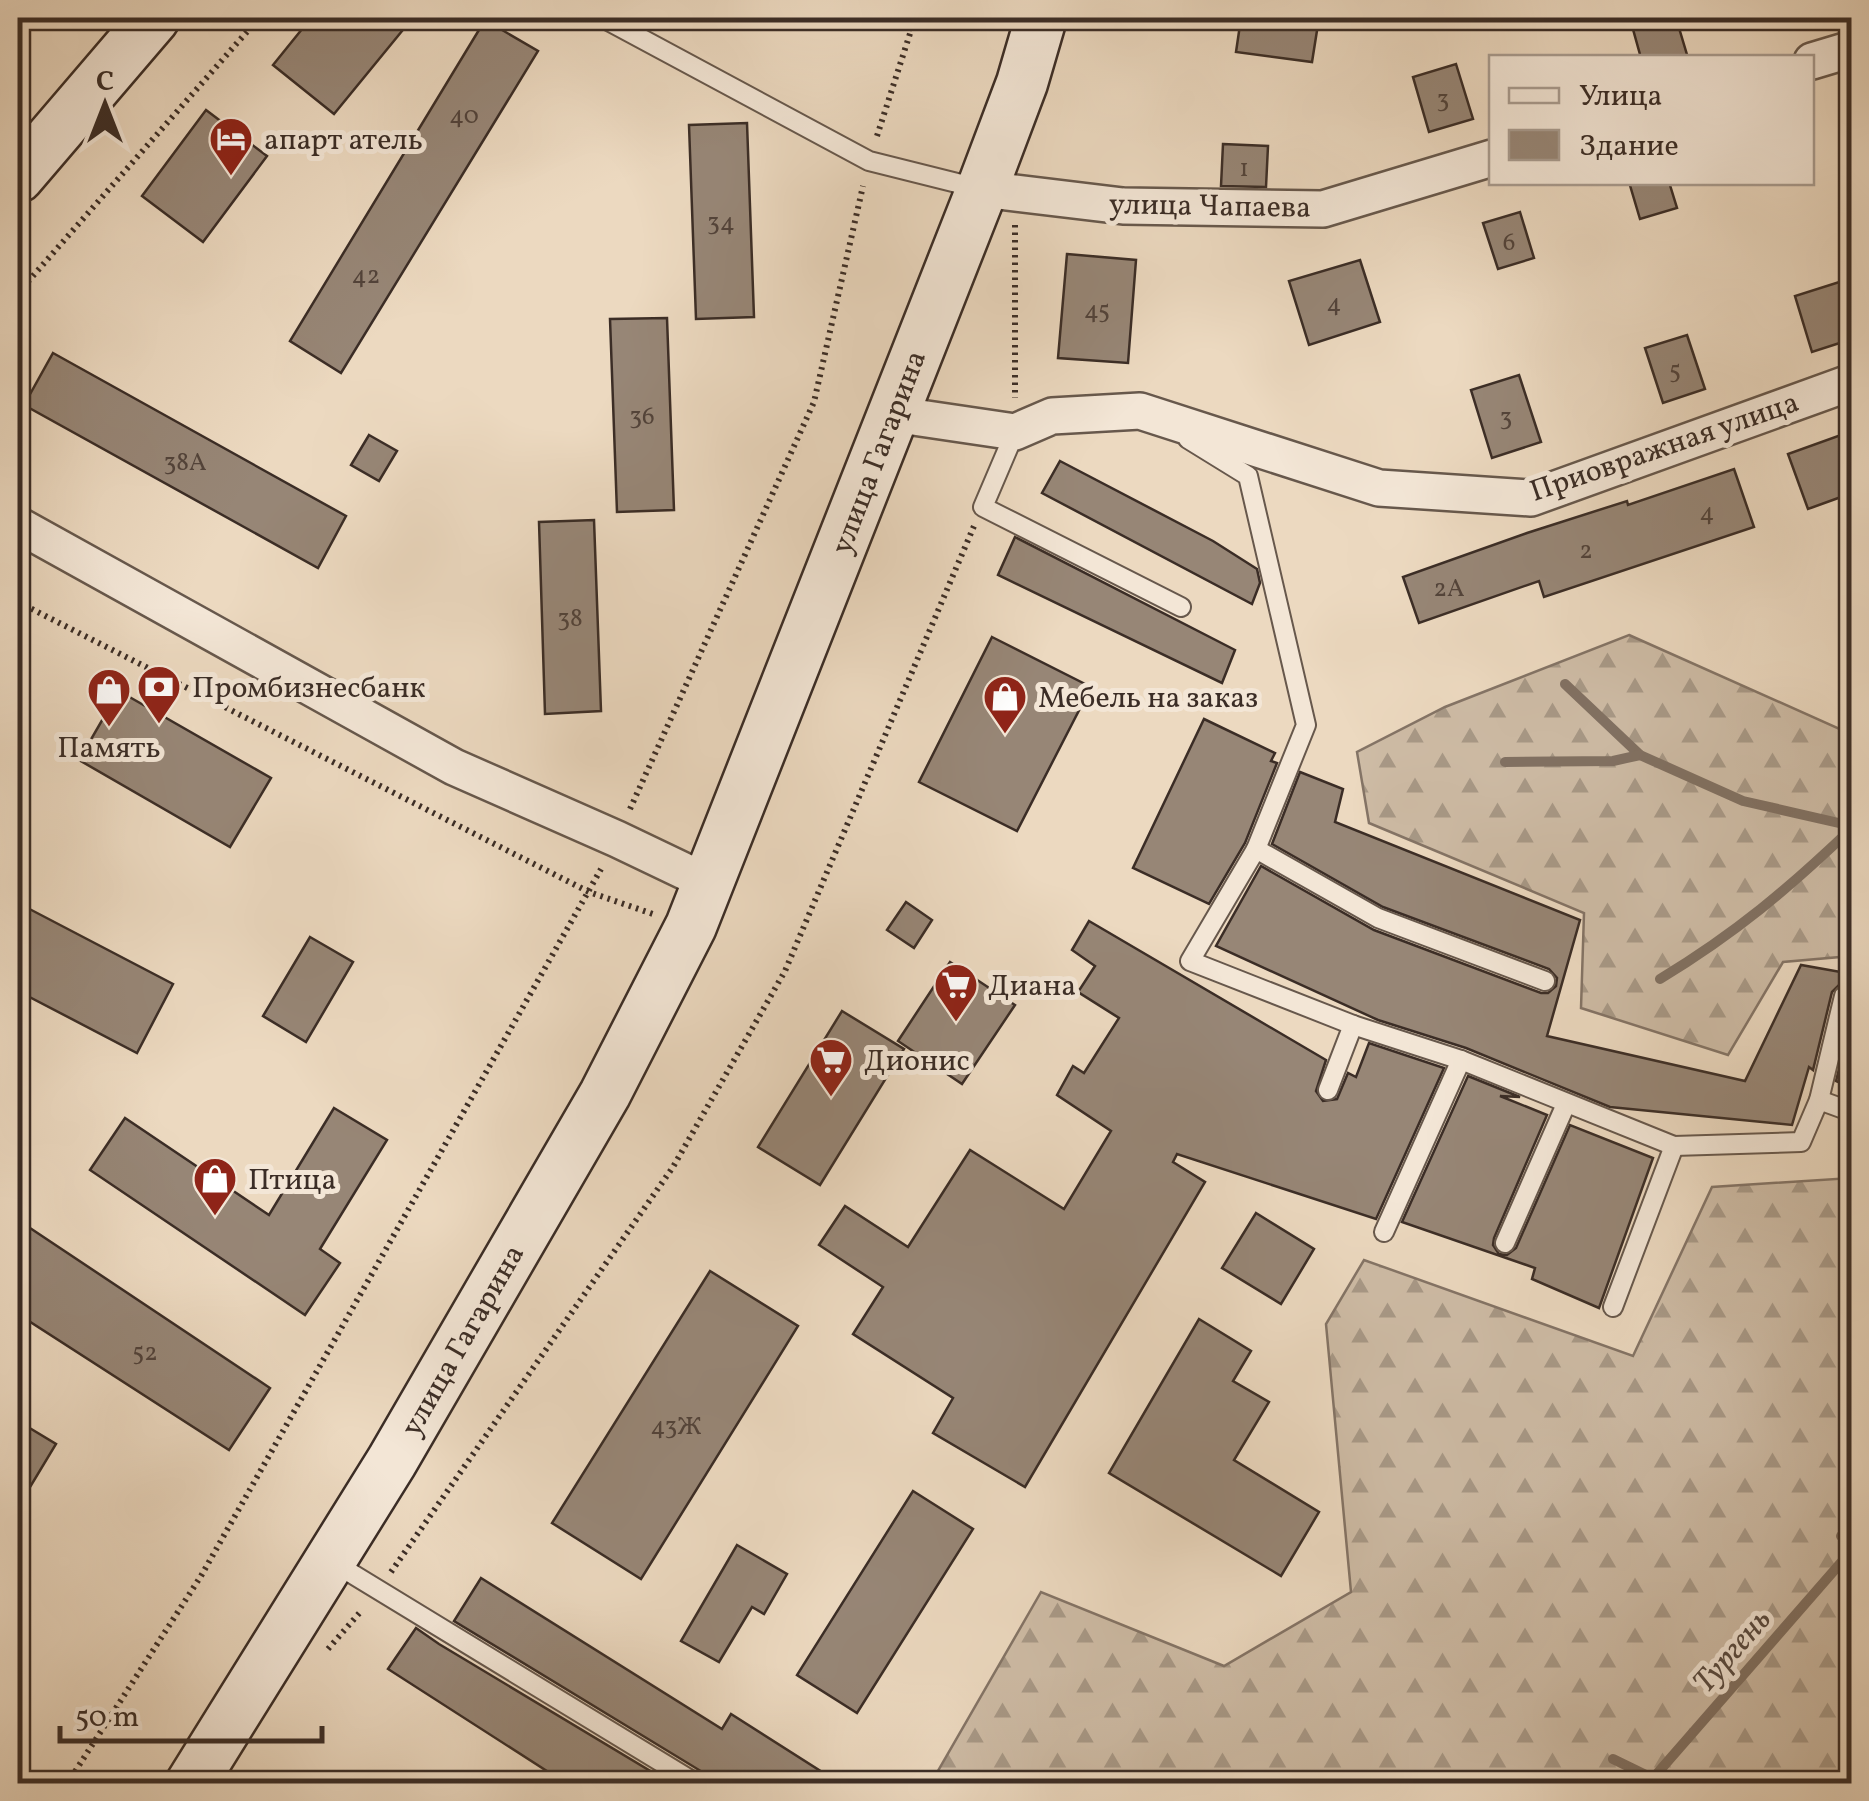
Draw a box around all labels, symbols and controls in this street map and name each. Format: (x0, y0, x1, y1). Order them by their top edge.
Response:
north arrow (55, 55, 155, 155)
legend (1489, 55, 1814, 185)
text: С (96, 63, 114, 102)
text: Улица (1579, 76, 1662, 118)
house number: 3 (1437, 83, 1449, 118)
house number: 40 (449, 99, 479, 134)
hotel icon: апарт атель (208, 116, 254, 177)
place label: апарт атель (264, 120, 423, 162)
text: Здание (1579, 126, 1679, 168)
house number: 1 (1239, 152, 1249, 187)
street label: улица Чапаева (1109, 184, 1311, 230)
house number: 34 (707, 206, 735, 241)
house number: 6 (1503, 226, 1515, 261)
house number: 42 (352, 259, 380, 294)
house number: 4 (1327, 287, 1341, 322)
house number: 45 (1084, 294, 1110, 329)
street label: улица Гагарина (822, 345, 938, 561)
house number: 5 (1669, 354, 1681, 389)
street label: Приовражная улица (1524, 382, 1805, 514)
house number: 36 (629, 400, 655, 435)
house number: 3 (1500, 401, 1512, 436)
house number: 38А (163, 446, 207, 481)
house number: 4 (1700, 496, 1714, 531)
house number: 2 (1579, 534, 1593, 569)
house number: 2А (1433, 572, 1465, 607)
house number: 38 (557, 602, 583, 637)
bank icon: Промбизнесбанк (136, 664, 182, 725)
shop icon: Память (86, 667, 132, 728)
place label: Промбизнесбанк (192, 668, 426, 710)
shop icon: Мебель на заказ (982, 674, 1028, 735)
place label: Мебель на заказ (1038, 678, 1258, 720)
place label: Память (57, 728, 161, 770)
supermarket icon: Диана (933, 962, 979, 1023)
place label: Диана (988, 966, 1076, 1008)
supermarket icon: Дионис (808, 1037, 854, 1098)
place label: Дионис (864, 1041, 970, 1083)
shop icon: Птица (192, 1156, 238, 1217)
place label: Птица (248, 1160, 336, 1202)
street label: улица Гагарина (392, 1237, 536, 1445)
house number: 52 (132, 1336, 158, 1371)
house number: 43Ж (650, 1410, 702, 1445)
water label: Тургень (1684, 1600, 1782, 1704)
scale bar (60, 1681, 322, 1743)
text: 50 m (75, 1697, 139, 1739)

